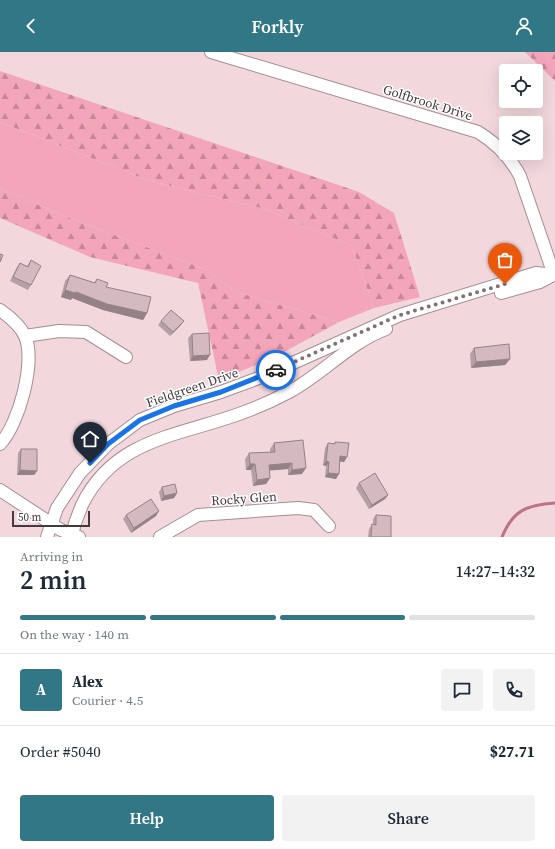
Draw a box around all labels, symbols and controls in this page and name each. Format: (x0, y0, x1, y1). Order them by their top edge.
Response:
text: Forkly (251, 14, 304, 39)
icon: back (20, 15, 42, 37)
icon: person (513, 15, 535, 37)
map controls (499, 64, 543, 160)
button: locate (499, 64, 543, 108)
street label: Golfbrook Drive (381, 81, 475, 124)
button: layers (499, 116, 543, 160)
pin (488, 243, 522, 284)
icon: bag (494, 249, 516, 271)
courier (256, 350, 296, 390)
icon: car (265, 359, 287, 381)
street label: Fieldgreen Drive (144, 364, 241, 411)
pin (73, 422, 107, 463)
icon: home (79, 428, 101, 450)
street label: Rocky Glen (211, 488, 278, 509)
scale bar (12, 509, 90, 528)
text: 50 m (18, 510, 41, 525)
text: Arriving in (20, 548, 83, 565)
text: 14:27–14:32 (456, 561, 535, 582)
text: 2 min (20, 562, 87, 598)
text: On the way · 140 m (20, 626, 129, 643)
button: chat (441, 669, 483, 711)
button: phone (493, 669, 535, 711)
text: Alex (72, 671, 103, 692)
text: A (36, 679, 46, 700)
text: Courier · 4.5 (72, 692, 143, 709)
text: Order #5040 (20, 741, 101, 762)
text: $27.71 (490, 741, 535, 762)
button: Help (20, 795, 274, 841)
button: Share (282, 795, 535, 841)

